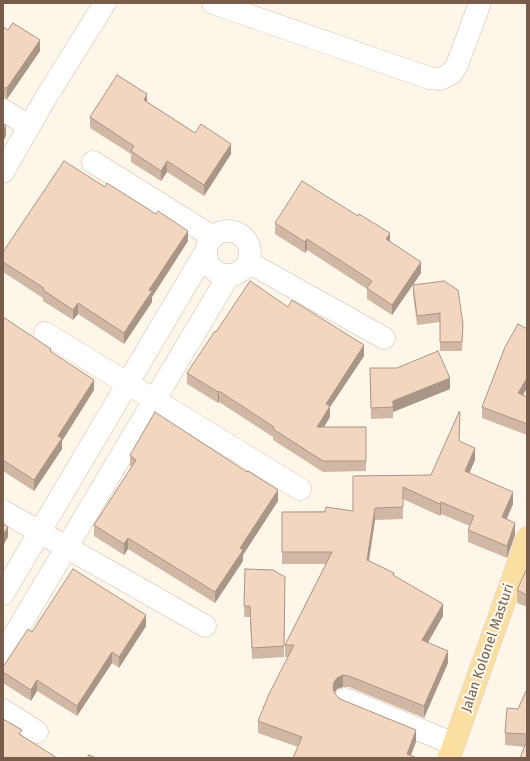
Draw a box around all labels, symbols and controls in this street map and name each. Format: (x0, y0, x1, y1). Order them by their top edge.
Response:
street label: Jalan Kolonel Masturi (458, 582, 518, 714)

